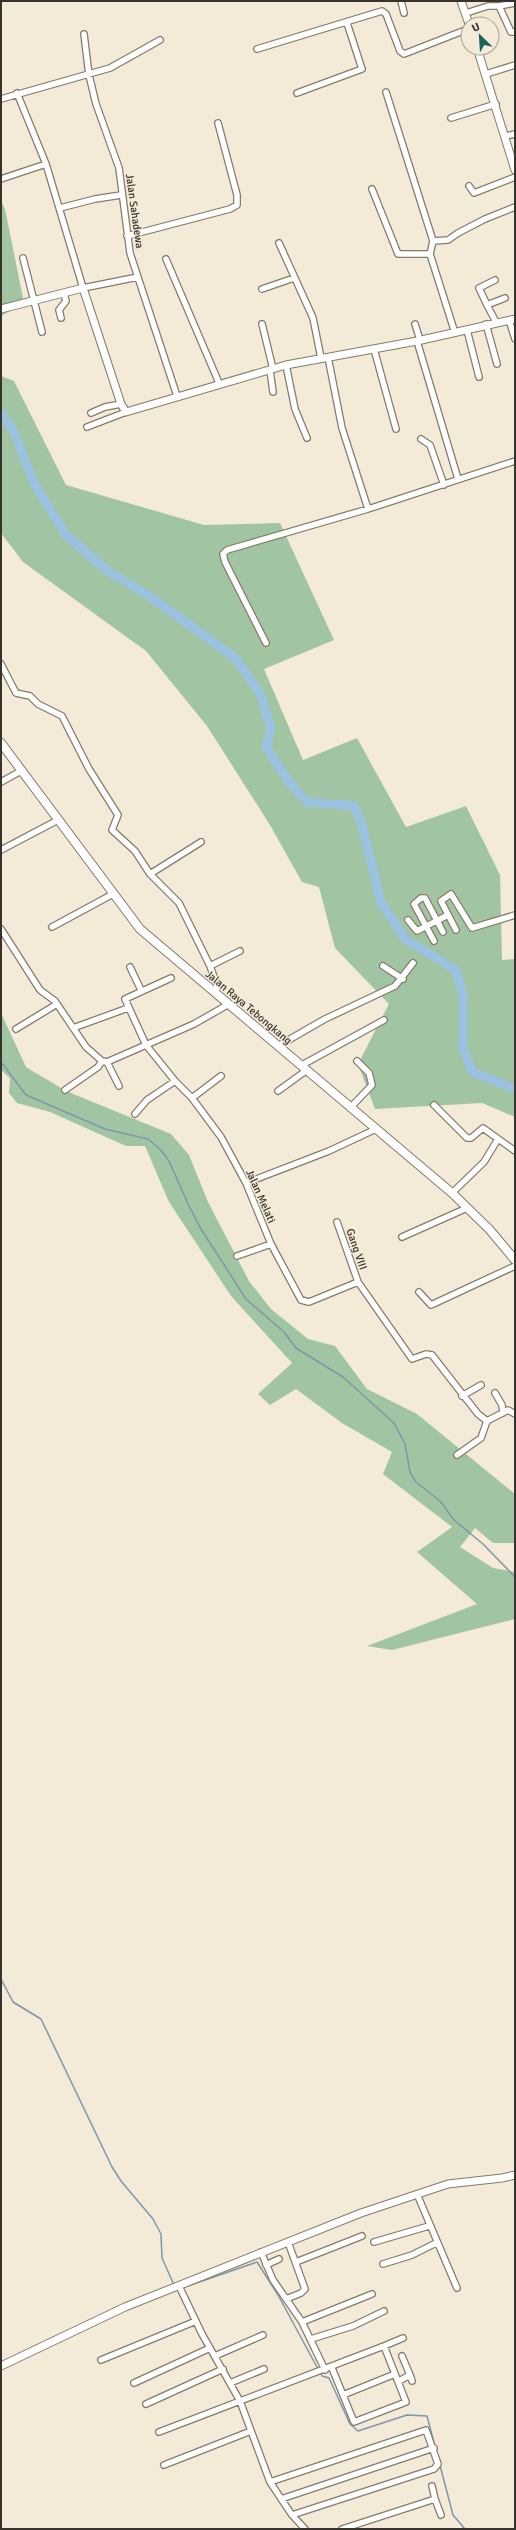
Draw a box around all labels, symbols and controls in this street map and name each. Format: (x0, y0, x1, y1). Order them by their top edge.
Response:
north arrow (460, 16, 500, 56)
text: U (470, 20, 482, 35)
street label: Jalan Sahadewa (123, 173, 146, 250)
street label: Jalan Raya Tebongkang (203, 967, 295, 1047)
street label: Jalan Melati (243, 1167, 278, 1225)
street label: Gang VIII (343, 1227, 370, 1272)

